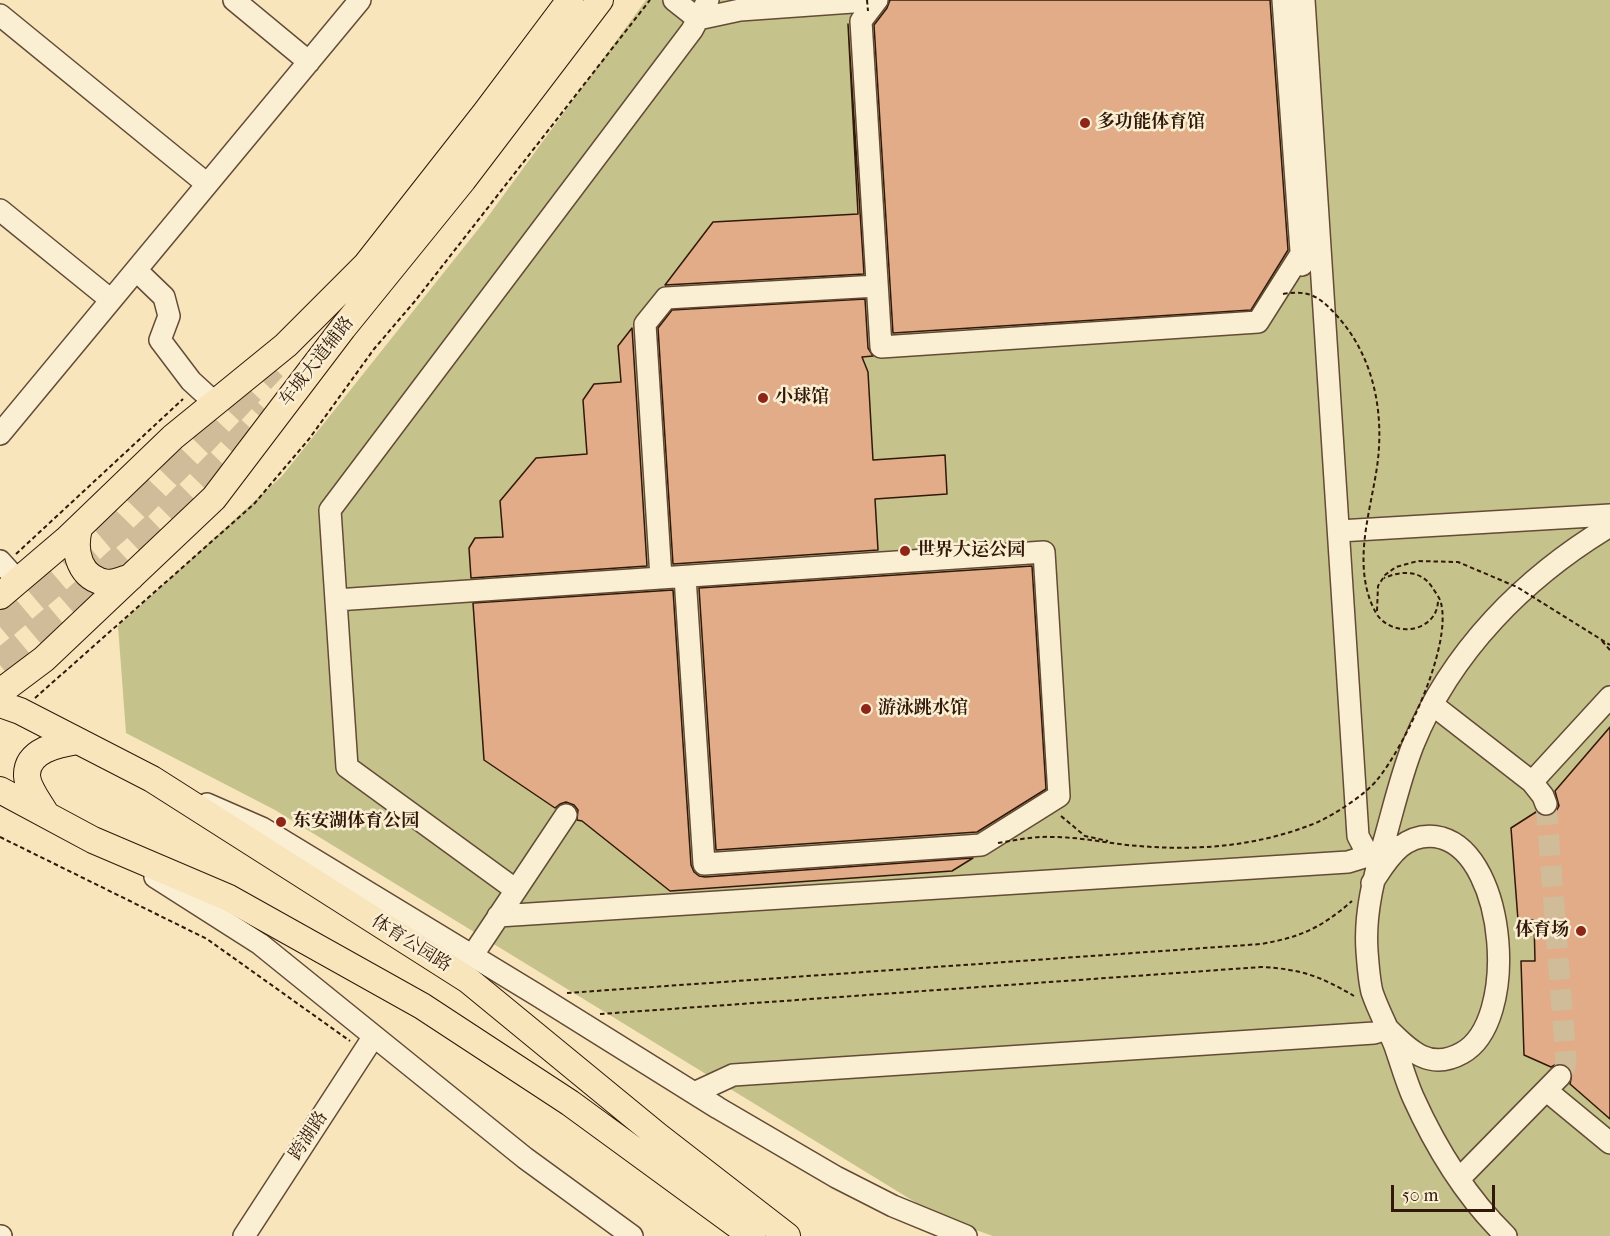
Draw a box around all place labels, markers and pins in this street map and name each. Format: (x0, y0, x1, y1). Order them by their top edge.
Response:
place label: 多功能体育馆 (1097, 112, 1205, 134)
marker: 多功能体育馆 (1078, 116, 1092, 130)
place label: 小球馆 (775, 387, 829, 409)
marker: 小球馆 (756, 391, 770, 405)
place label: 世界大运公园 (917, 540, 1025, 562)
marker: 世界大运公园 (898, 544, 912, 558)
place label: 游泳跳水馆 (878, 698, 968, 720)
marker: 游泳跳水馆 (859, 702, 873, 716)
place label: 东安湖体育公园 (293, 811, 419, 833)
marker: 东安湖体育公园 (274, 815, 288, 829)
place label: 体育场 (1515, 920, 1569, 942)
marker: 体育场 (1574, 924, 1588, 938)

